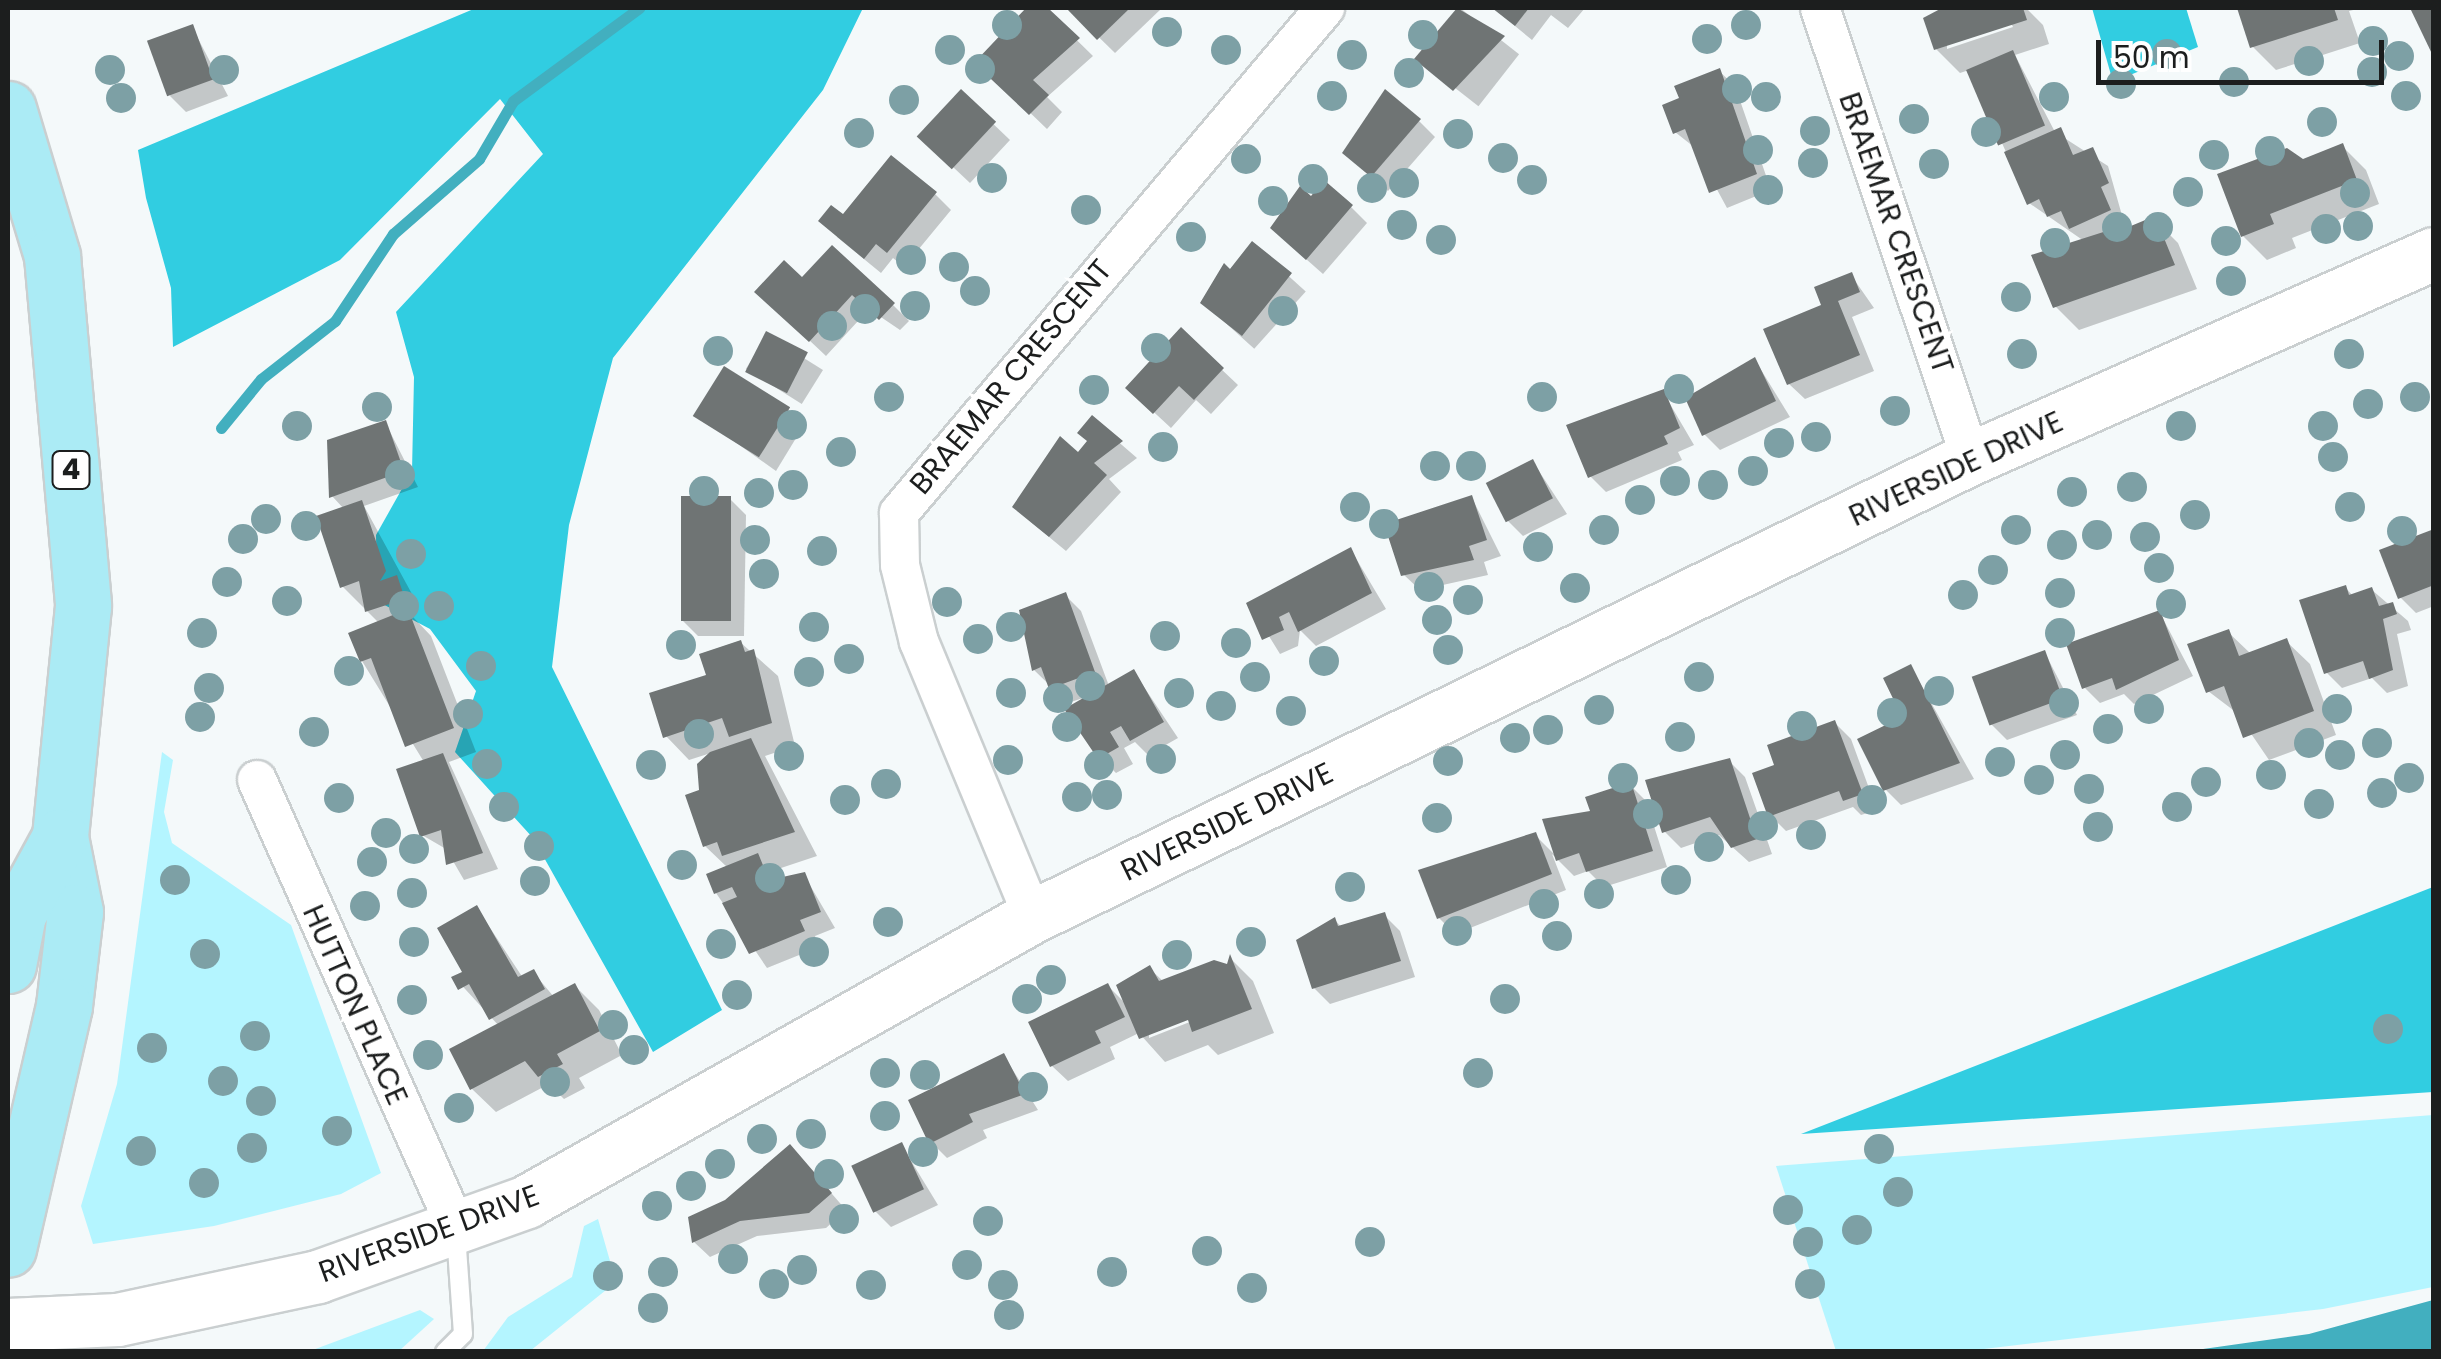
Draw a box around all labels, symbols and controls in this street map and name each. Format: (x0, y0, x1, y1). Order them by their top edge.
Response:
scale bar (2101, 20, 2388, 82)
text: 50 m (2113, 36, 2190, 79)
street label: BRAEMAR CRESCENT (1831, 88, 1961, 378)
street label: BRAEMAR CRESCENT (902, 253, 1120, 501)
street label: RIVERSIDE DRIVE (1843, 404, 2069, 534)
road number: 4 (51, 447, 91, 493)
street label: RIVERSIDE DRIVE (1115, 755, 1339, 889)
street label: HUTTON PLACE (295, 899, 415, 1111)
street label: RIVERSIDE DRIVE (314, 1177, 544, 1291)

